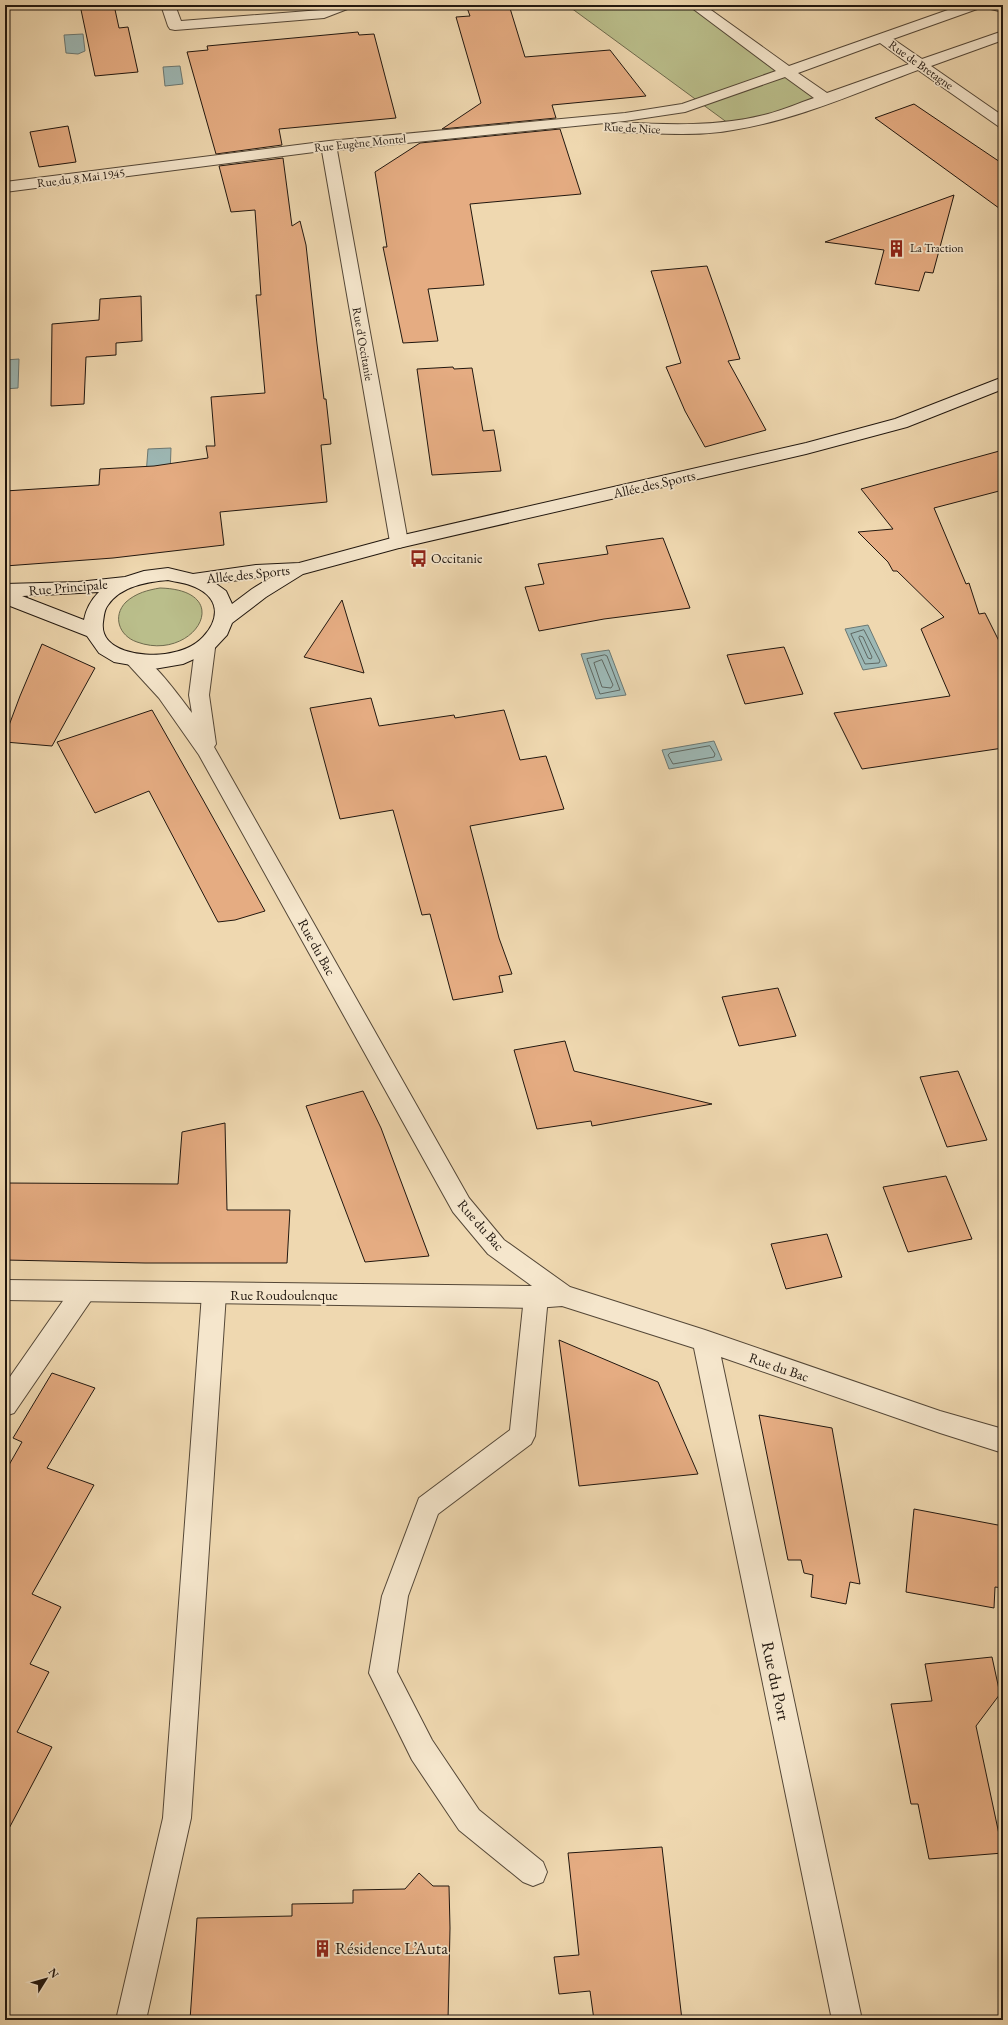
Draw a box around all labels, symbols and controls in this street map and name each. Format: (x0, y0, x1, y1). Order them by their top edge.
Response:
street label: Rue de Bretagne (885, 37, 957, 93)
street label: Rue de Nice (603, 119, 661, 137)
street label: Rue Eugène Montel (313, 130, 407, 156)
street label: Rue du 8 Mai 1945 (36, 165, 126, 191)
building icon: La Traction (887, 238, 907, 258)
place label: La Traction (910, 240, 964, 256)
street label: Rue d'Occitanie (349, 306, 377, 382)
street label: Allée des Sports (610, 466, 697, 502)
bus stop icon: Occitanie (408, 548, 428, 568)
place label: Occitanie (431, 549, 483, 567)
street label: Allée des Sports (204, 561, 291, 587)
street label: Rue Principale (28, 575, 109, 599)
street label: Rue du Bac (294, 915, 340, 979)
street label: Rue du Bac (454, 1196, 508, 1255)
street label: Rue Roudoulenque (230, 1286, 338, 1304)
street label: Rue du Bac (747, 1348, 812, 1386)
street label: Rue du Port (757, 1640, 795, 1723)
place label: Résidence L’Auta (335, 1937, 448, 1959)
building icon: Résidence L’Auta (312, 1938, 332, 1958)
north arrow (26, 1959, 66, 1999)
text: N (46, 1965, 62, 1981)

